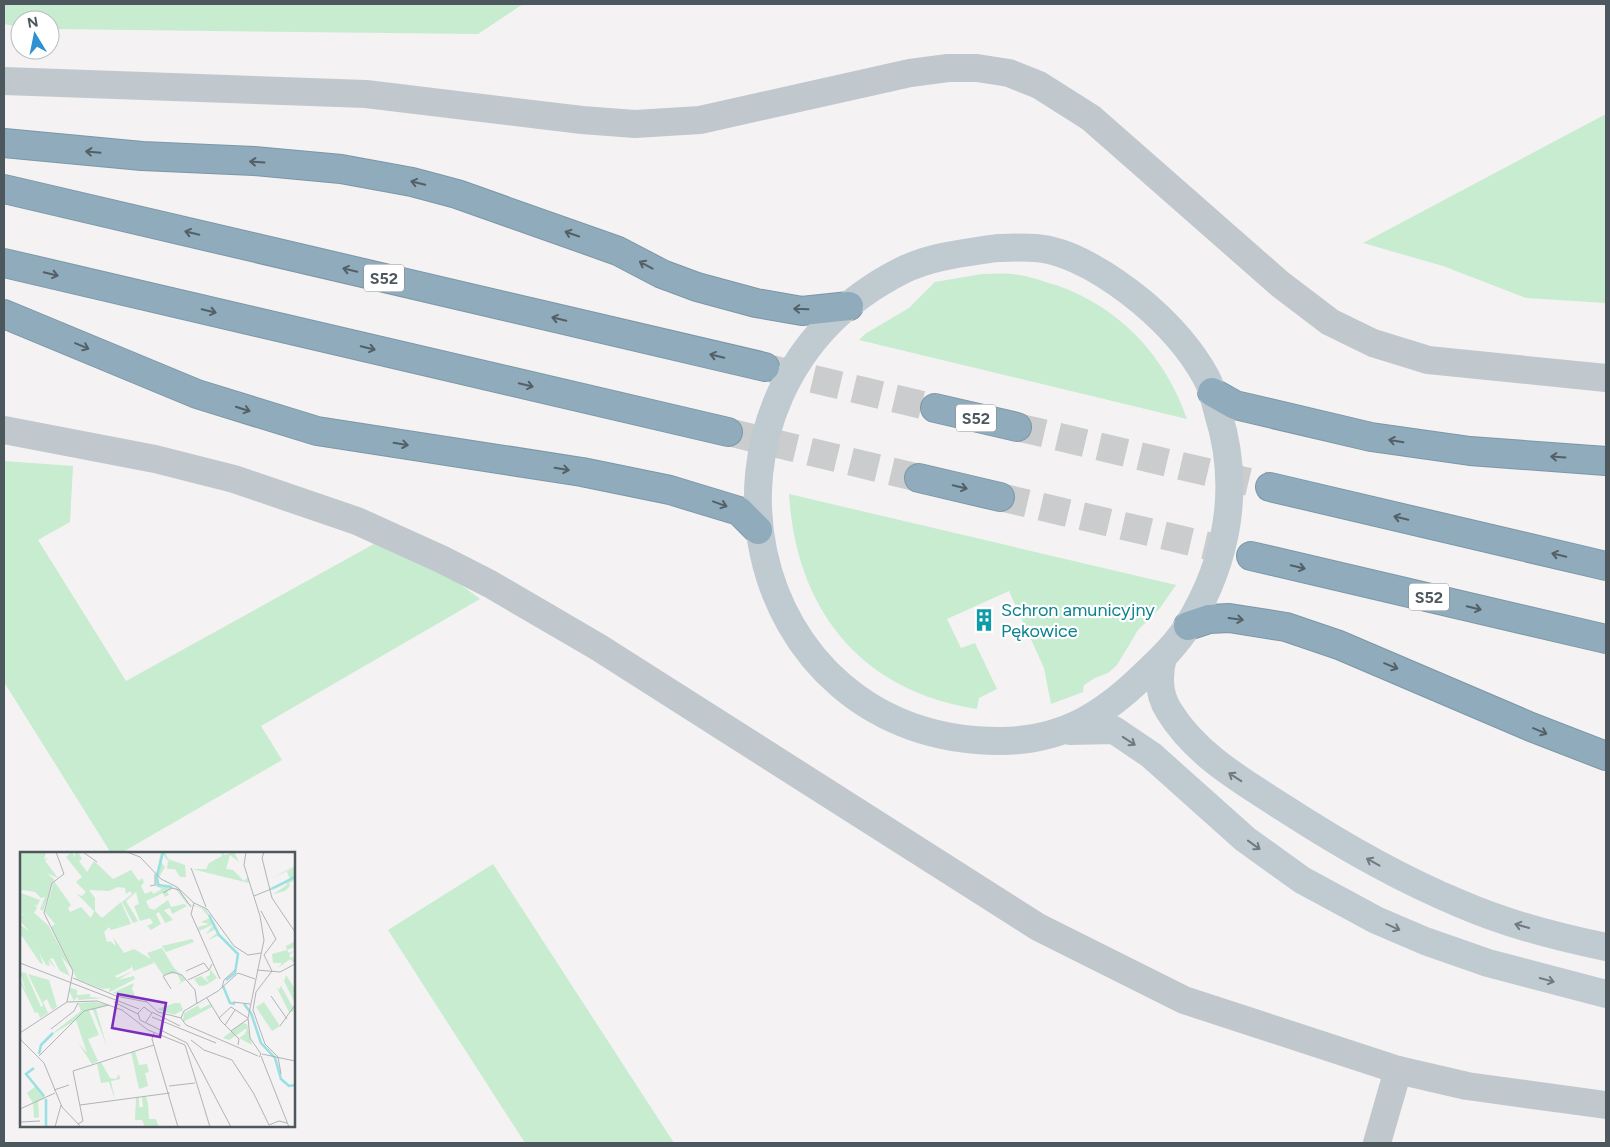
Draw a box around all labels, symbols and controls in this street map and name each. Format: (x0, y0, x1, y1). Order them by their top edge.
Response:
north arrow (10, 10, 60, 60)
text: N (26, 13, 40, 32)
one-way arrow (86, 147, 102, 156)
one-way arrow (249, 157, 265, 166)
one-way arrow (411, 178, 427, 187)
one-way arrow (184, 228, 200, 237)
one-way arrow (565, 229, 580, 238)
one-way arrow (638, 260, 653, 270)
road number: S52 (364, 264, 404, 292)
one-way arrow (342, 265, 358, 274)
one-way arrow (43, 270, 59, 279)
one-way arrow (793, 305, 809, 314)
one-way arrow (201, 307, 217, 316)
one-way arrow (552, 314, 568, 323)
one-way arrow (74, 341, 89, 351)
one-way arrow (359, 344, 375, 353)
one-way arrow (710, 351, 726, 360)
one-way arrow (517, 381, 533, 390)
one-way arrow (235, 404, 251, 414)
road number: S52 (956, 404, 996, 432)
one-way arrow (1388, 436, 1404, 446)
one-way arrow (393, 439, 409, 449)
one-way arrow (1550, 453, 1566, 462)
one-way arrow (553, 465, 569, 475)
one-way arrow (951, 483, 967, 492)
one-way arrow (712, 500, 727, 509)
one-way arrow (1393, 513, 1409, 522)
one-way arrow (1551, 550, 1567, 559)
one-way arrow (1290, 563, 1306, 572)
road number: S52 (1409, 584, 1449, 610)
place label: Schron amunicyjny Pękowice (1001, 599, 1155, 642)
one-way arrow (1465, 604, 1481, 613)
building icon: Schron amunicyjny Pękowice (971, 607, 997, 633)
one-way arrow (1227, 614, 1243, 624)
one-way arrow (1383, 661, 1398, 671)
one-way arrow (1532, 727, 1547, 736)
one-way arrow (1122, 736, 1136, 746)
one-way arrow (1228, 771, 1242, 781)
one-way arrow (1246, 840, 1260, 850)
inset map (20, 852, 295, 1127)
one-way arrow (1366, 857, 1381, 866)
one-way arrow (1514, 921, 1530, 930)
one-way arrow (1385, 923, 1400, 933)
one-way arrow (1538, 975, 1554, 985)

